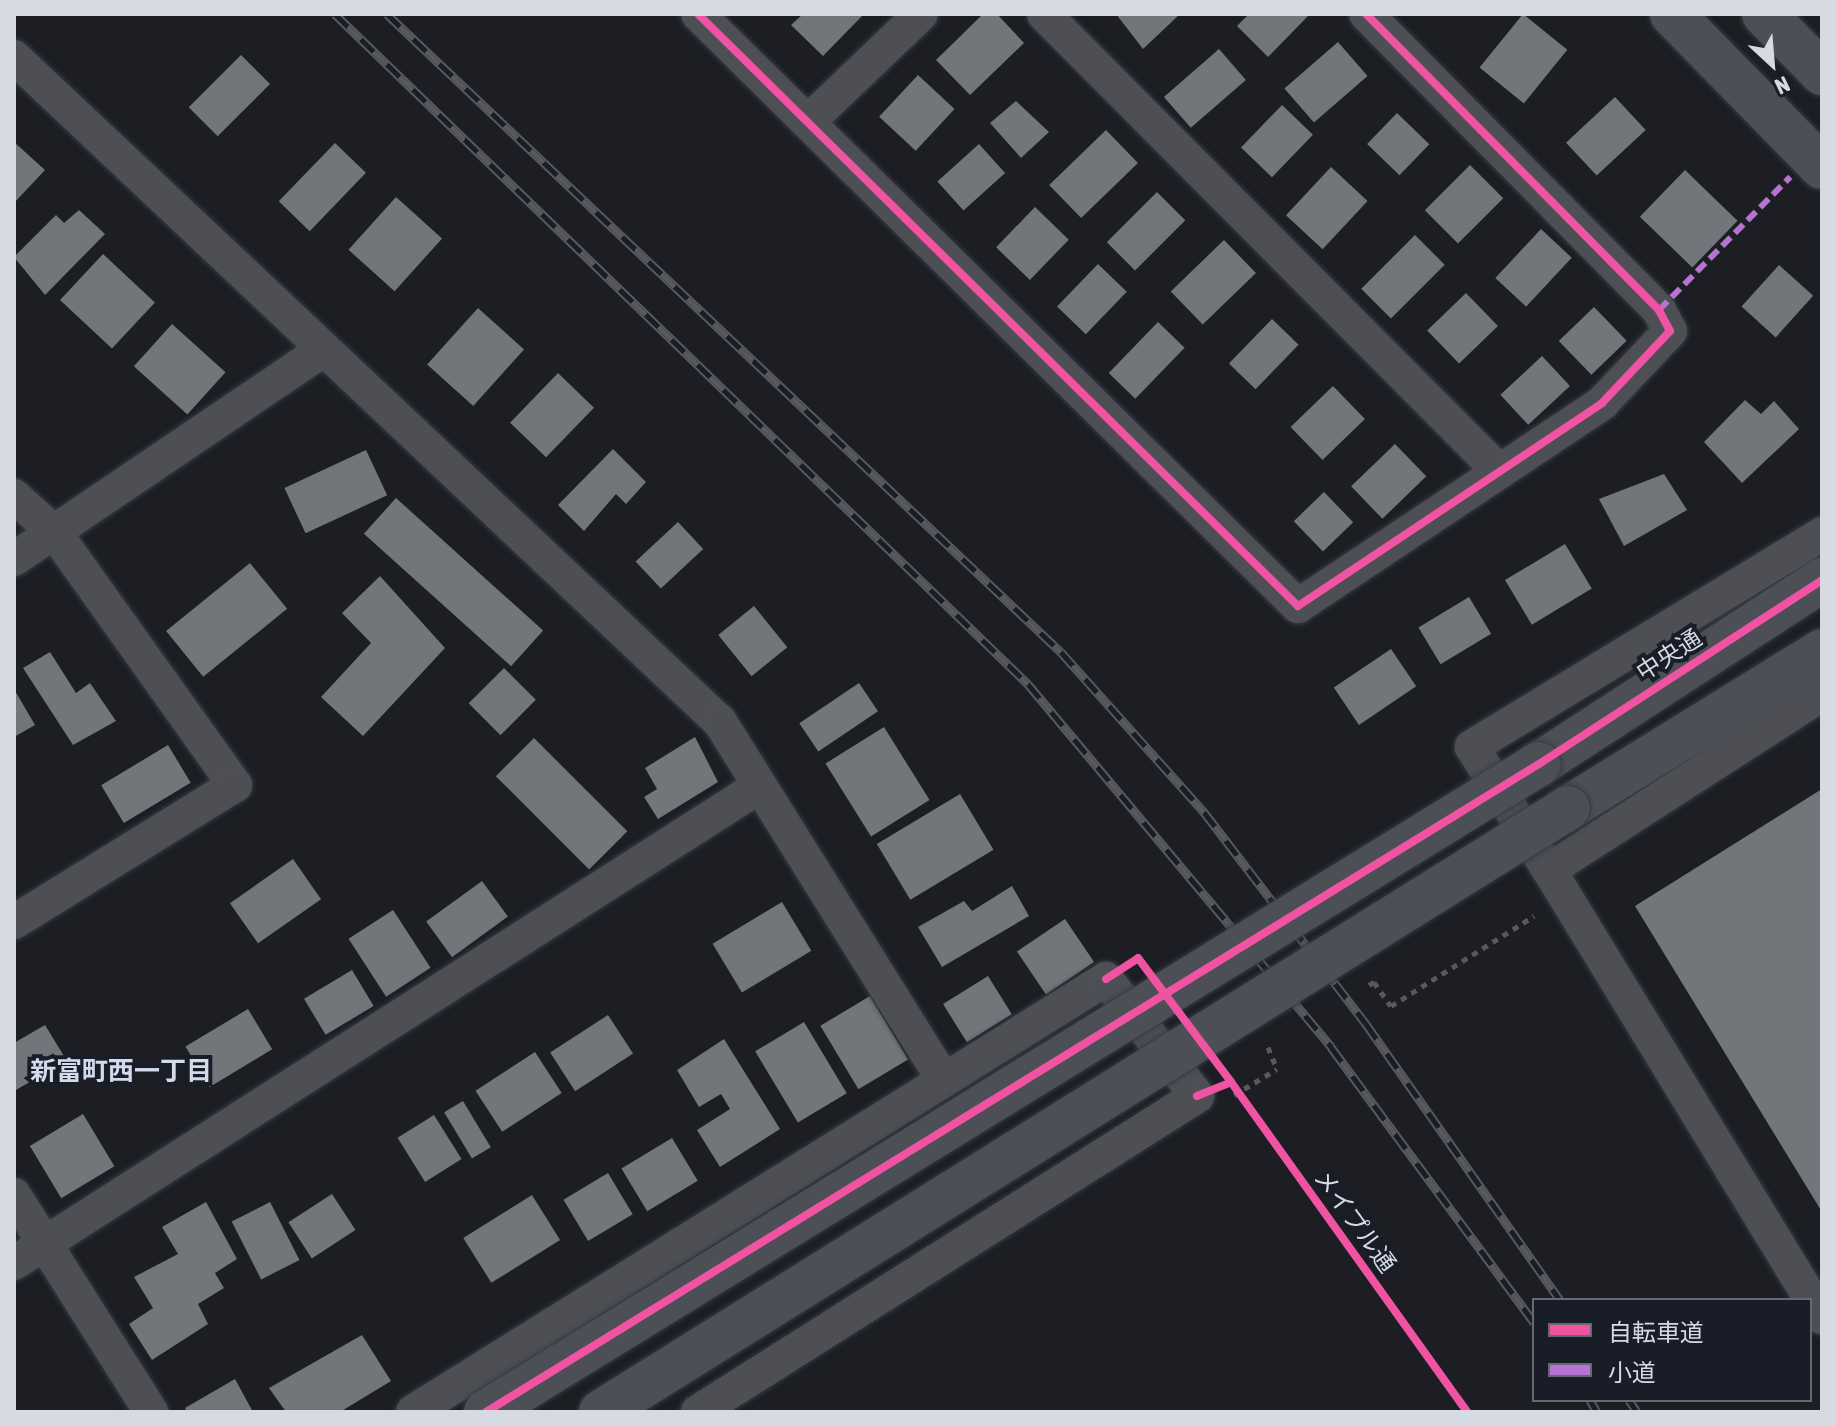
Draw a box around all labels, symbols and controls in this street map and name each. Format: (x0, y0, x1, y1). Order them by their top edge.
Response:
north arrow (1732, 24, 1812, 104)
text: N (1771, 71, 1794, 100)
street label: 中央通 (1631, 623, 1707, 687)
district label: 新富町西一丁目 (30, 1056, 212, 1088)
street label: メイプル通 (1308, 1164, 1402, 1278)
legend (1532, 1298, 1812, 1402)
text: 自転車道 (1608, 1319, 1704, 1346)
text: 小道 (1608, 1359, 1656, 1386)

